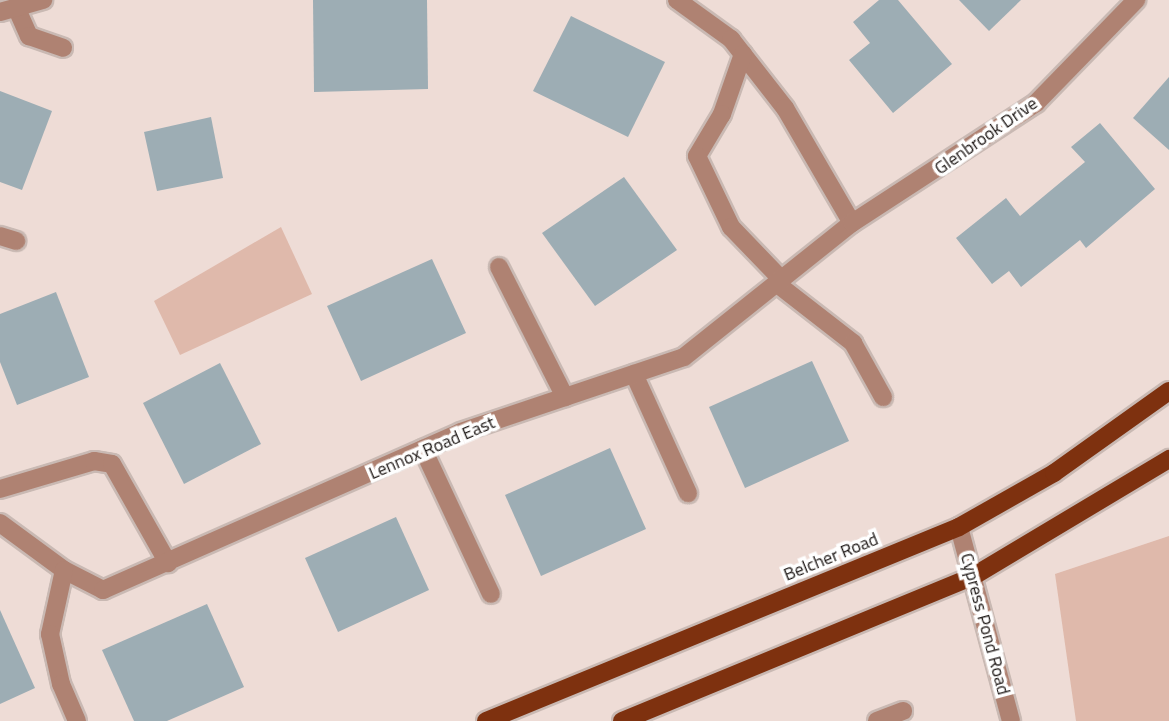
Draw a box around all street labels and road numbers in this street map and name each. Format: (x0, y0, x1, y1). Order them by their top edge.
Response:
street label: Glenbrook Drive (930, 93, 1042, 179)
street label: Lennox Road East (366, 412, 498, 484)
street label: Belcher Road (781, 528, 881, 586)
street label: Cypress Pond Road (956, 551, 1014, 697)

